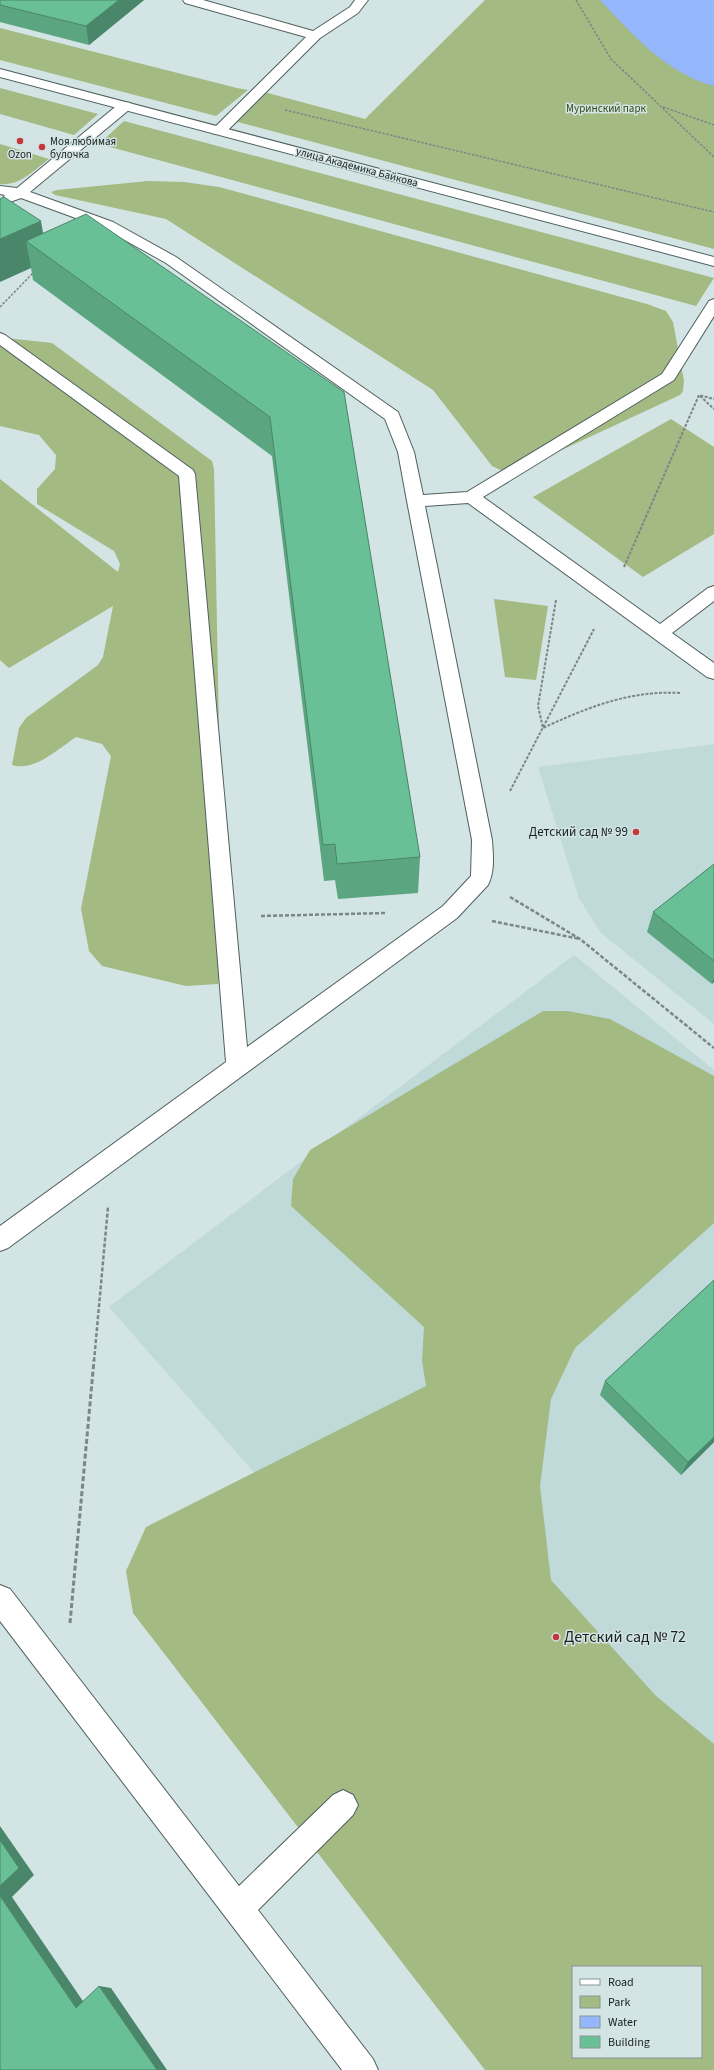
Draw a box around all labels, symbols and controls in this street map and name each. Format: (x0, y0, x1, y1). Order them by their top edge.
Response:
park label: Муринский парк (566, 101, 647, 116)
place label: Моя любимая булочка (50, 134, 116, 162)
marker: Ozon (15, 136, 25, 146)
marker: Моя любимая булочка (37, 142, 47, 152)
street label: улица Академика Байкова (294, 143, 420, 191)
place label: Ozon (8, 147, 32, 162)
place label: Детский сад № 99 (529, 823, 628, 841)
marker: Детский сад № 99 (631, 827, 641, 837)
place label: Детский сад № 72 (564, 1626, 686, 1648)
marker: Детский сад № 72 (551, 1632, 561, 1642)
legend (572, 1966, 702, 2058)
text: Road (608, 1974, 634, 1991)
text: Park (608, 1994, 630, 2011)
text: Water (608, 2014, 638, 2031)
text: Building (608, 2034, 650, 2051)

